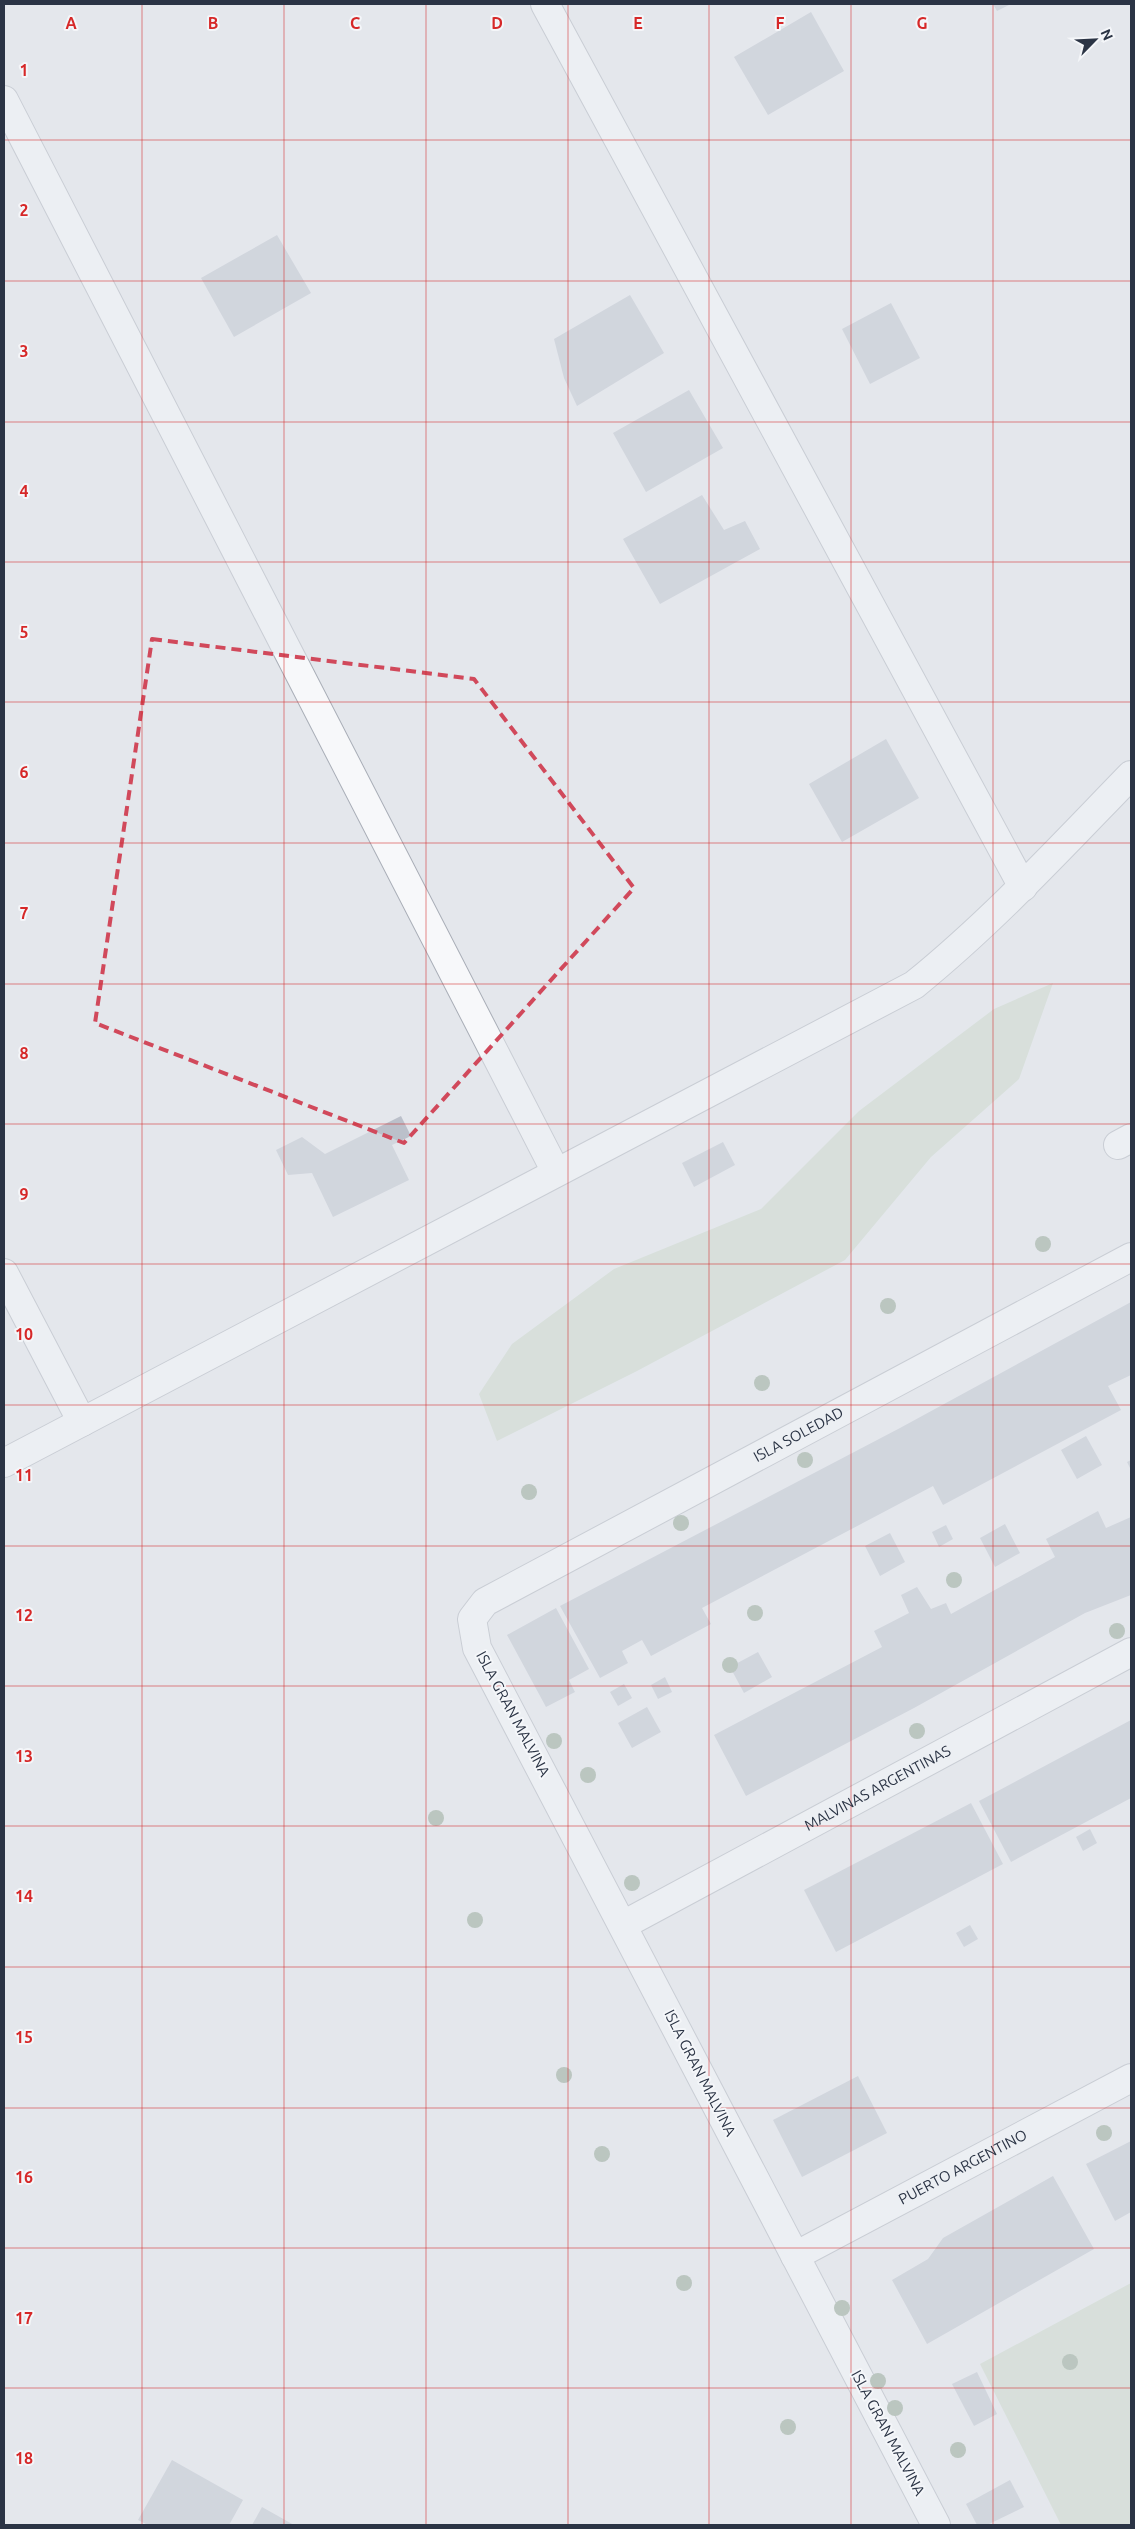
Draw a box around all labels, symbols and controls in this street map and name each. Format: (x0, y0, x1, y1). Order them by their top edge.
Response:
text: A (65, 14, 77, 32)
text: B (208, 14, 218, 32)
text: C (350, 14, 360, 32)
text: D (491, 14, 503, 32)
text: E (633, 14, 643, 32)
text: F (776, 14, 785, 32)
text: G (916, 14, 928, 32)
north arrow (1070, 15, 1120, 65)
text: N (1097, 27, 1116, 43)
text: 1 (19, 61, 29, 79)
text: 2 (19, 201, 29, 219)
text: 3 (19, 342, 29, 360)
text: 4 (19, 482, 29, 500)
text: 5 (19, 623, 29, 641)
text: 6 (19, 763, 29, 781)
text: 7 (19, 904, 29, 922)
text: 8 (19, 1044, 29, 1062)
text: 9 (19, 1185, 29, 1203)
text: 10 (15, 1325, 33, 1343)
street label: ISLA SOLEDAD (750, 1403, 846, 1465)
text: 11 (15, 1466, 33, 1484)
text: 12 (15, 1606, 33, 1624)
street label: ISLA GRAN MALVINA (473, 1648, 554, 1780)
street label: MALVINAS ARGENTINAS (801, 1742, 953, 1834)
text: 13 (15, 1747, 33, 1765)
text: 14 (15, 1887, 33, 1905)
street label: ISLA GRAN MALVINA (661, 2007, 740, 2139)
text: 15 (15, 2028, 33, 2046)
street label: PUERTO ARGENTINO (896, 2126, 1030, 2208)
text: 16 (15, 2168, 33, 2186)
text: 17 (15, 2309, 33, 2327)
street label: ISLA GRAN MALVINA (848, 2367, 929, 2499)
text: 18 (15, 2449, 33, 2467)

